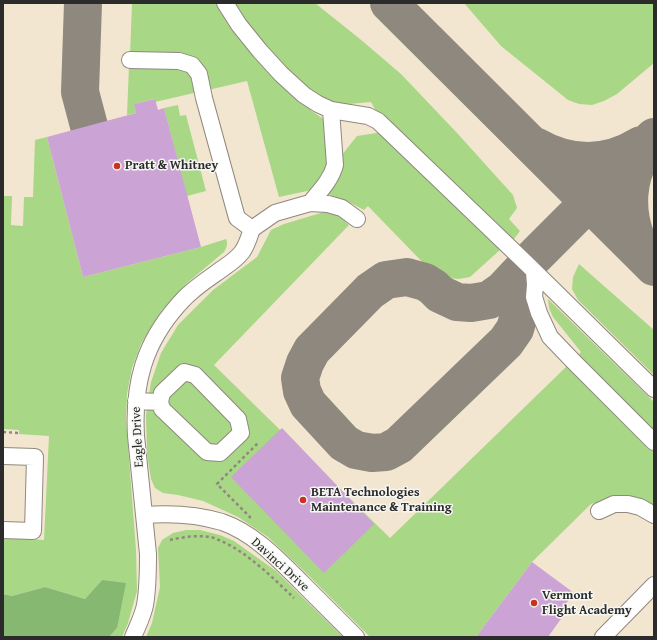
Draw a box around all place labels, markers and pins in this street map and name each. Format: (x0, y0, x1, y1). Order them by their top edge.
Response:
place label: Pratt & Whitney (125, 158, 218, 174)
marker: Pratt & Whitney (112, 161, 122, 171)
place label: BETA Technologies Maintenance & Training (311, 485, 452, 516)
marker: BETA Technologies Maintenance & Training (298, 495, 308, 505)
place label: Vermont Flight Academy (542, 588, 632, 619)
marker: Vermont Flight Academy (529, 598, 539, 608)

